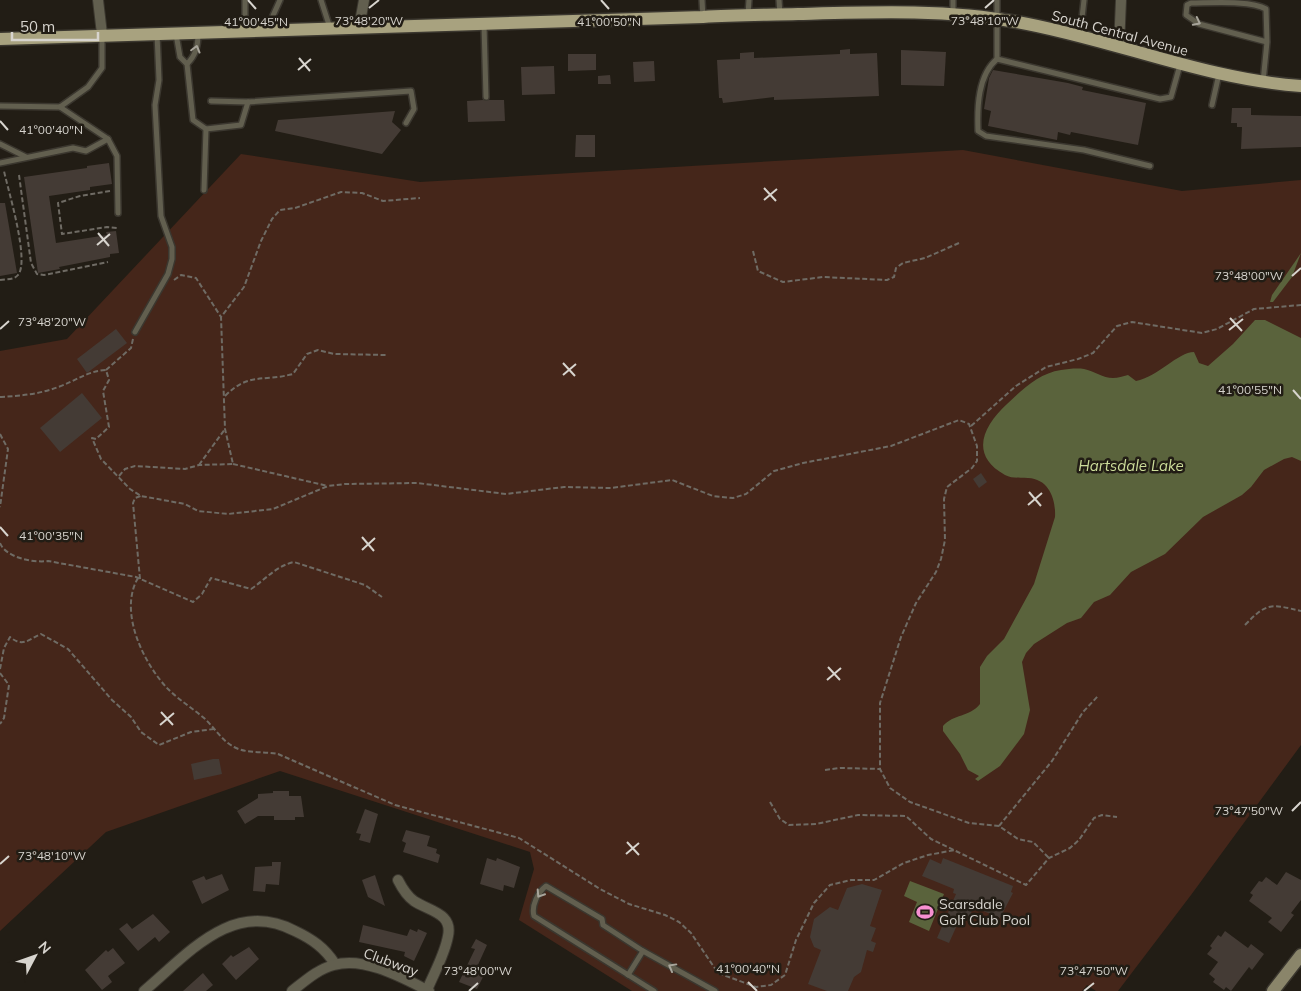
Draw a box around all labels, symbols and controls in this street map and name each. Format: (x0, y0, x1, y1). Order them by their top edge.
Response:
street label: South Central Avenue (1050, 6, 1190, 60)
scale bar (12, 10, 99, 42)
text: 73°48'20"W (335, 13, 403, 28)
text: 73°48'10"W (951, 13, 1019, 28)
text: 41°00'45"N (224, 14, 288, 29)
text: 41°00'50"N (577, 14, 641, 29)
one-way arrow (1191, 16, 1200, 26)
text: 50 m (20, 17, 55, 36)
one-way arrow (190, 45, 201, 54)
text: 41°00'40"N (19, 122, 83, 137)
text: 73°48'00"W (1215, 268, 1283, 283)
text: 73°48'20"W (18, 314, 86, 329)
text: 41°00'55"N (1218, 382, 1282, 397)
water label: Hartsdale Lake (1078, 456, 1184, 475)
text: 41°00'35"N (19, 528, 83, 543)
text: 73°47'50"W (1215, 803, 1283, 818)
text: 73°48'10"W (18, 848, 86, 863)
one-way arrow (537, 889, 547, 898)
place label: Scarsdale Golf Club Pool (939, 895, 1030, 929)
sports icon: Scarsdale Golf Club Pool (915, 902, 935, 922)
north arrow (10, 931, 60, 981)
text: N (35, 938, 55, 957)
street label: Clubway (361, 944, 421, 980)
text: 41°00'40"N (716, 961, 780, 976)
text: 73°48'00"W (444, 963, 512, 978)
text: 73°47'50"W (1060, 963, 1128, 978)
one-way arrow (668, 964, 677, 974)

